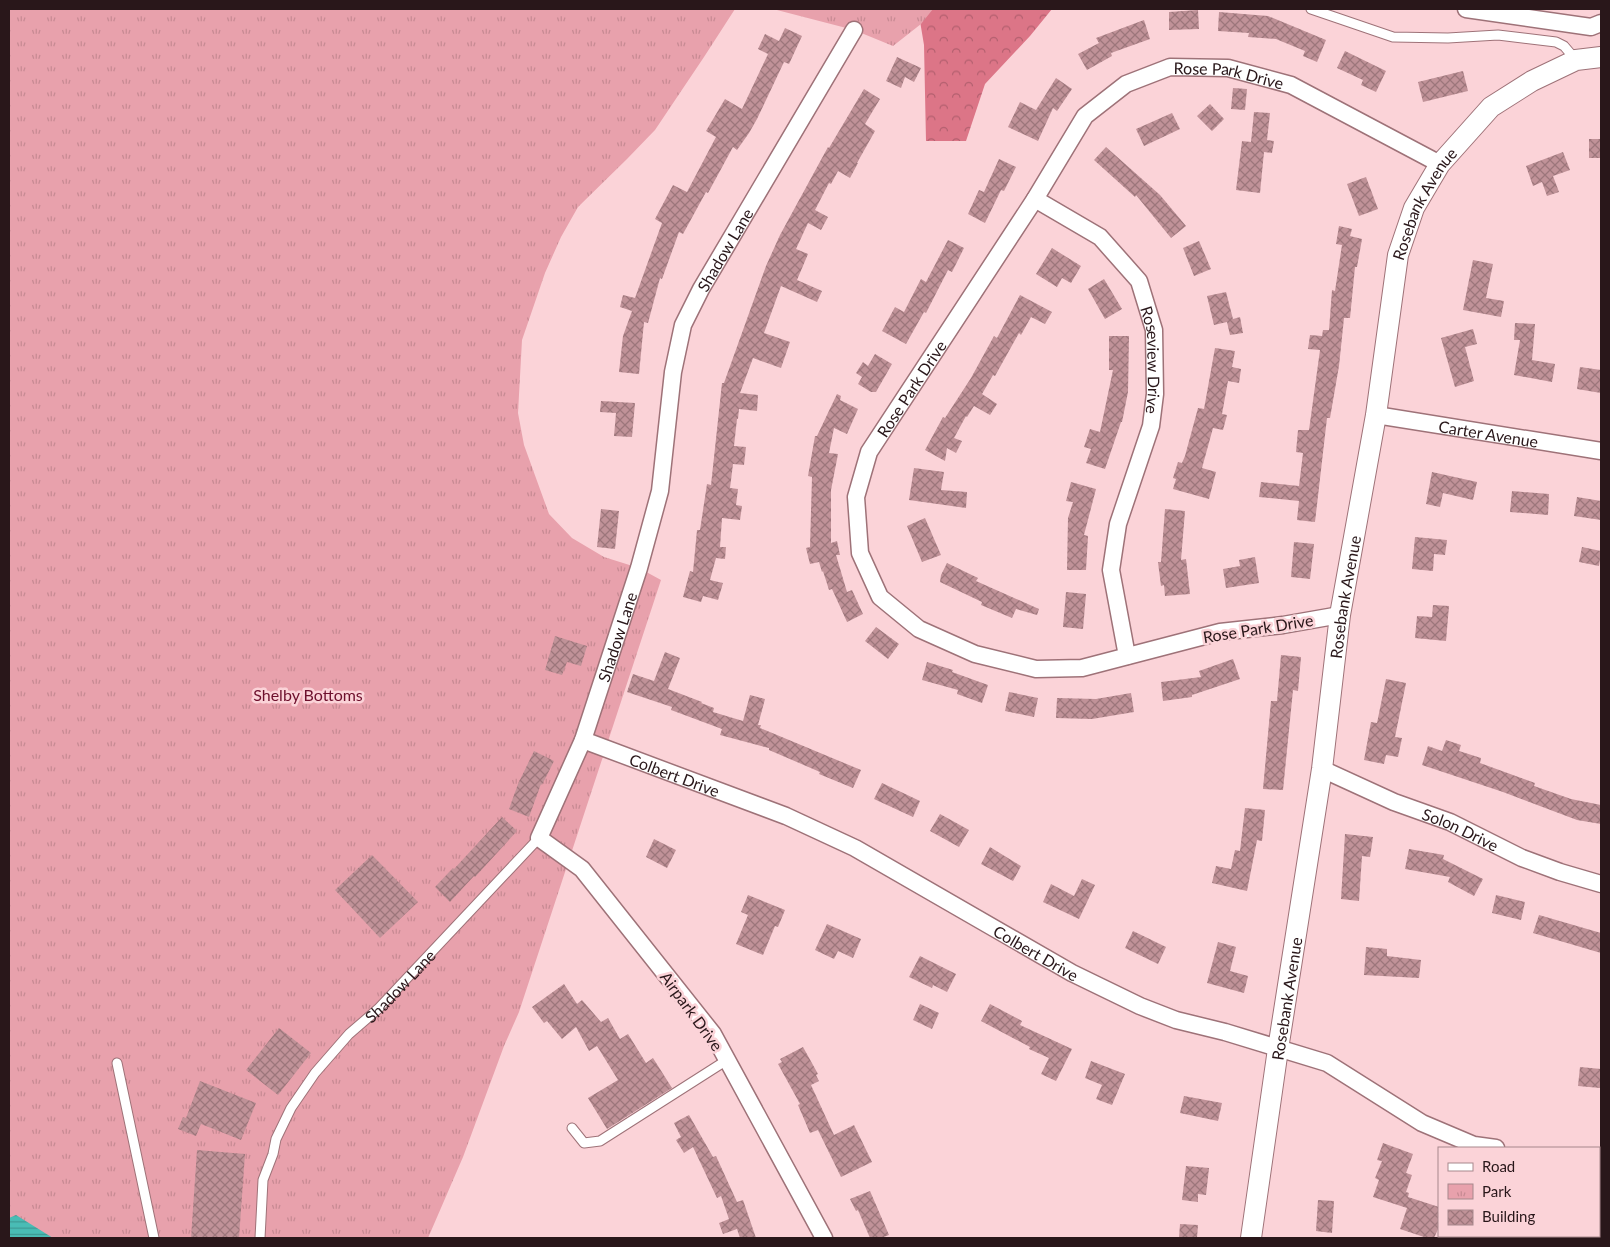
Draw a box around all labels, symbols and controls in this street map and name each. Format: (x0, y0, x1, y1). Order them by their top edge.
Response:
street label: Rose Park Drive (1174, 58, 1286, 92)
street label: Rosebank Avenue (1388, 143, 1460, 262)
street label: Shadow Lane (692, 204, 756, 294)
street label: Roseview Drive (1138, 304, 1164, 415)
street label: Rose Park Drive (872, 336, 949, 440)
street label: Carter Avenue (1437, 416, 1540, 450)
street label: Rosebank Avenue (1325, 534, 1364, 659)
street label: Shadow Lane (593, 589, 640, 684)
street label: Rose Park Drive (1201, 610, 1315, 646)
park label: Shelby Bottoms (253, 685, 363, 704)
street label: Colbert Drive (627, 749, 722, 800)
street label: Solon Drive (1420, 803, 1502, 854)
street label: Colbert Drive (990, 921, 1082, 984)
street label: Rosebank Avenue (1267, 936, 1305, 1061)
street label: Shadow Lane (361, 945, 439, 1026)
street label: Airpark Drive (657, 968, 727, 1054)
legend (1438, 1147, 1600, 1237)
text: Road (1482, 1157, 1515, 1175)
text: Park (1482, 1182, 1512, 1200)
text: Building (1482, 1207, 1535, 1225)

